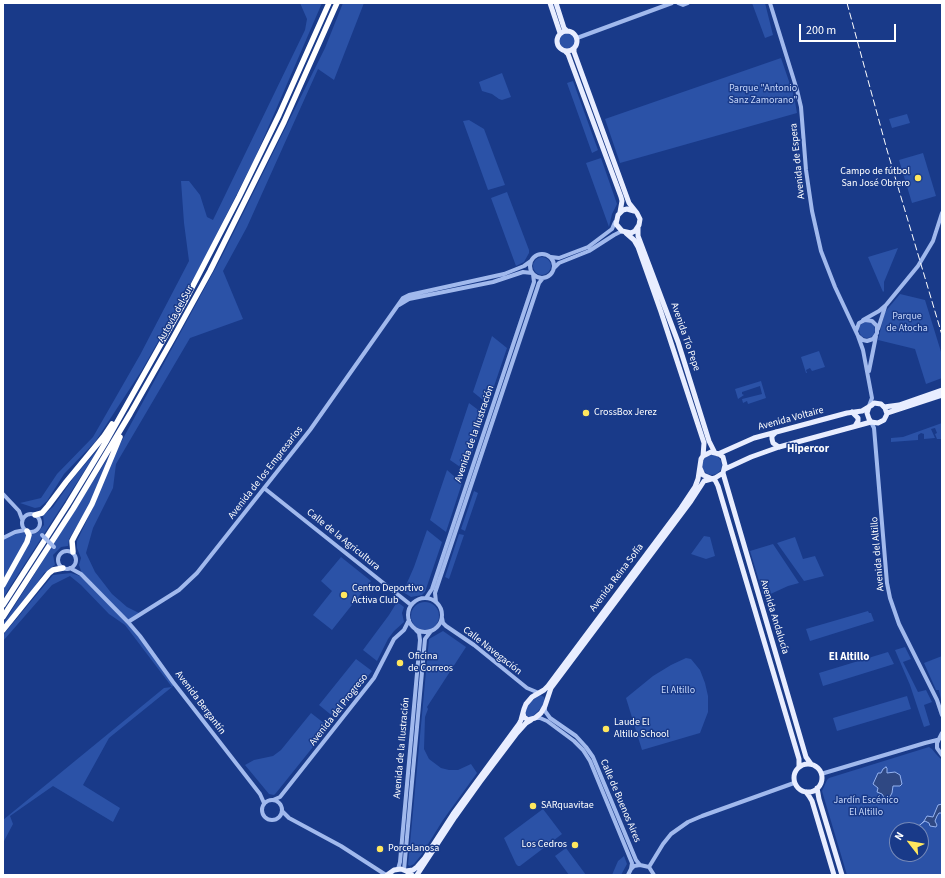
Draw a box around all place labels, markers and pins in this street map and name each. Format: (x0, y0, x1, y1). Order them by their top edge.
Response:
place label: Campo de fútbol San José Obrero (840, 166, 910, 190)
marker: Campo de fútbol San José Obrero (913, 173, 923, 183)
place label: CrossBox Jerez (594, 407, 657, 419)
marker: CrossBox Jerez (581, 408, 591, 418)
place label: Centro Deportivo Activa Club (352, 583, 424, 606)
marker: Centro Deportivo Activa Club (339, 590, 349, 600)
place label: Oficina de Correos (408, 651, 453, 674)
marker: Oficina de Correos (395, 658, 405, 668)
place label: Laude El Altillo School (614, 717, 669, 740)
marker: Laude El Altillo School (601, 724, 611, 734)
place label: SARquavitae (541, 800, 594, 812)
marker: SARquavitae (528, 801, 538, 811)
place label: Los Cedros (521, 839, 567, 851)
marker: Los Cedros (570, 840, 580, 850)
place label: Porcelanosa (388, 843, 439, 855)
marker: Porcelanosa (375, 844, 385, 854)

